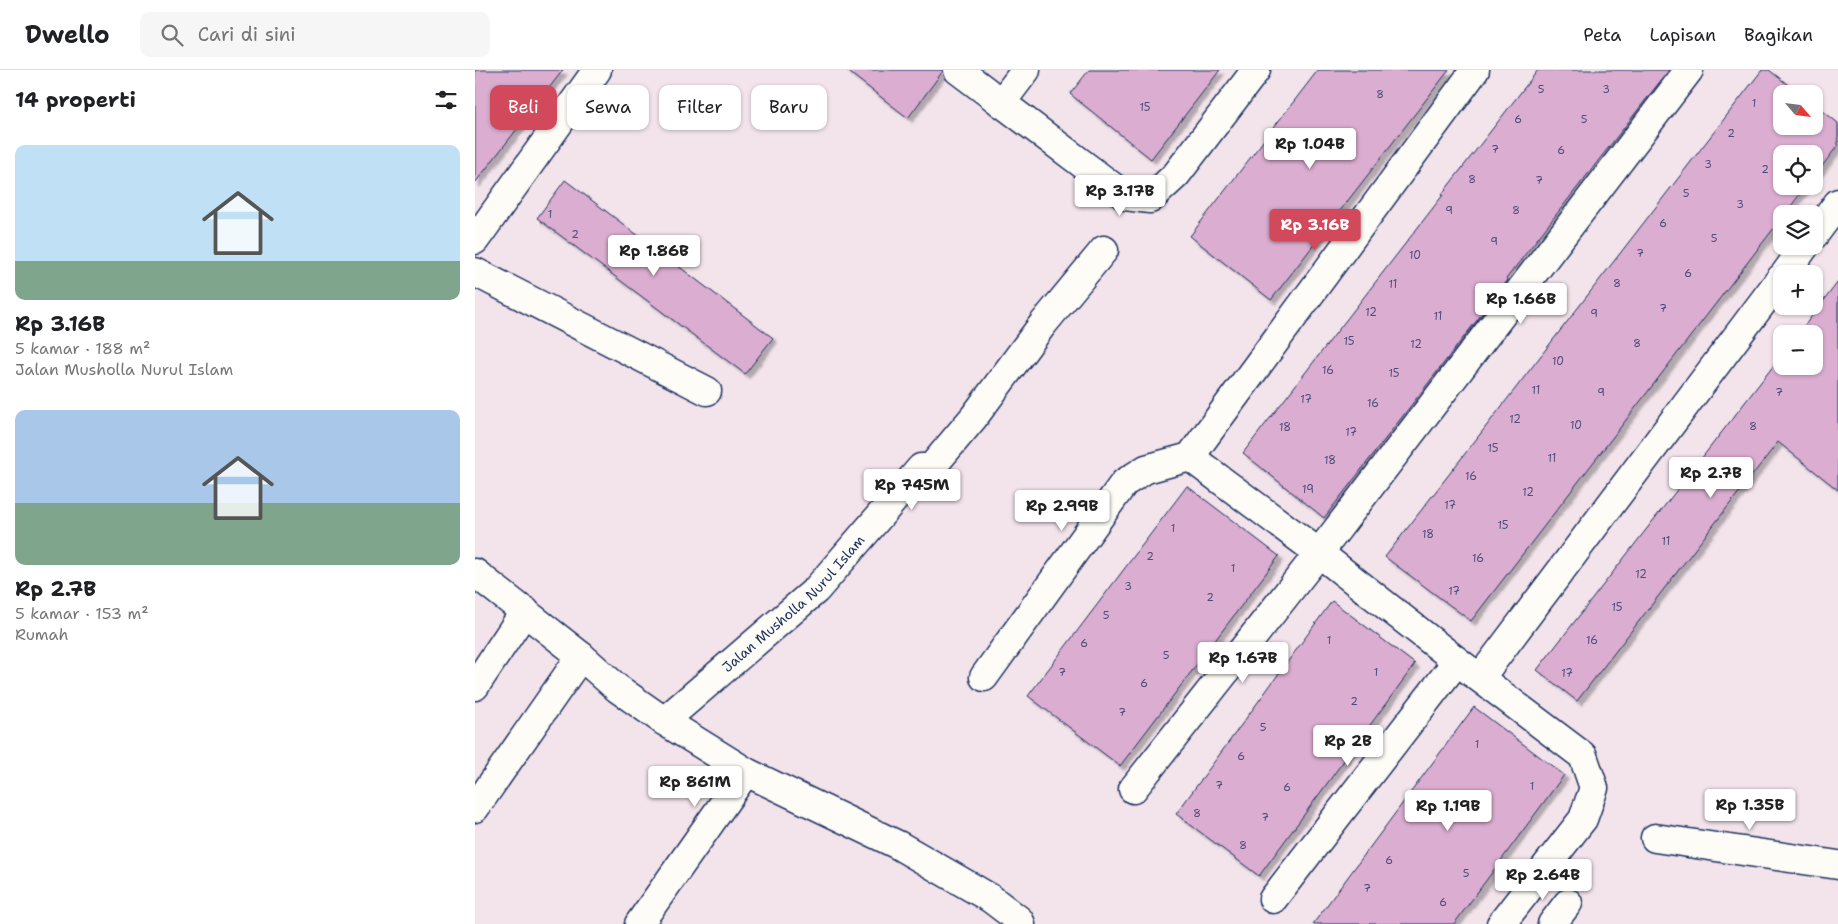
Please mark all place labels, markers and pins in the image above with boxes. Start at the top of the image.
pin: Rp 1.04B [1258,128,1362,170]
pin: Rp 3.17B [1068,174,1172,217]
pin: Rp 3.16B [1263,208,1367,251]
pin: Rp 1.86B [602,234,706,277]
pin: Rp 1.66B [1469,282,1573,325]
pin: Rp 2.7B [1665,456,1757,499]
pin: Rp 745M [866,468,958,511]
pin: Rp 2.99B [1010,490,1114,532]
pin: Rp 1.67B [1191,642,1295,684]
pin: Rp 2B [1313,724,1383,767]
pin: Rp 861M [649,766,741,808]
pin: Rp 1.35B [1698,788,1802,831]
pin: Rp 1.19B [1396,790,1500,832]
pin: Rp 2.64B [1491,858,1595,901]

